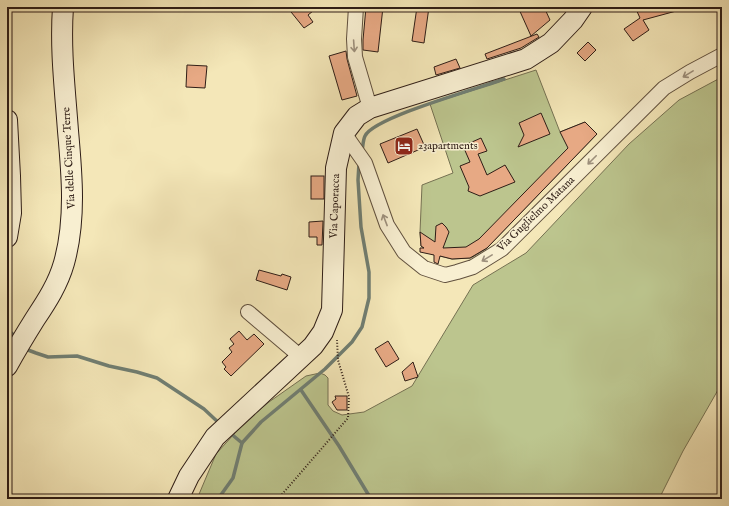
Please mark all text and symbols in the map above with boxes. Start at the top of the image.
one-way arrow [351,39,358,52]
one-way arrow [682,70,694,78]
street label: Via delle Cinque Terre [59,107,79,210]
hotel icon: 23apartments [393,135,415,157]
place label: 23apartments [418,139,478,153]
one-way arrow [587,156,597,165]
street label: Via Caporacca [327,173,343,240]
street label: Via Guglielmo Matana [493,173,578,255]
one-way arrow [381,215,389,227]
one-way arrow [481,255,493,263]

